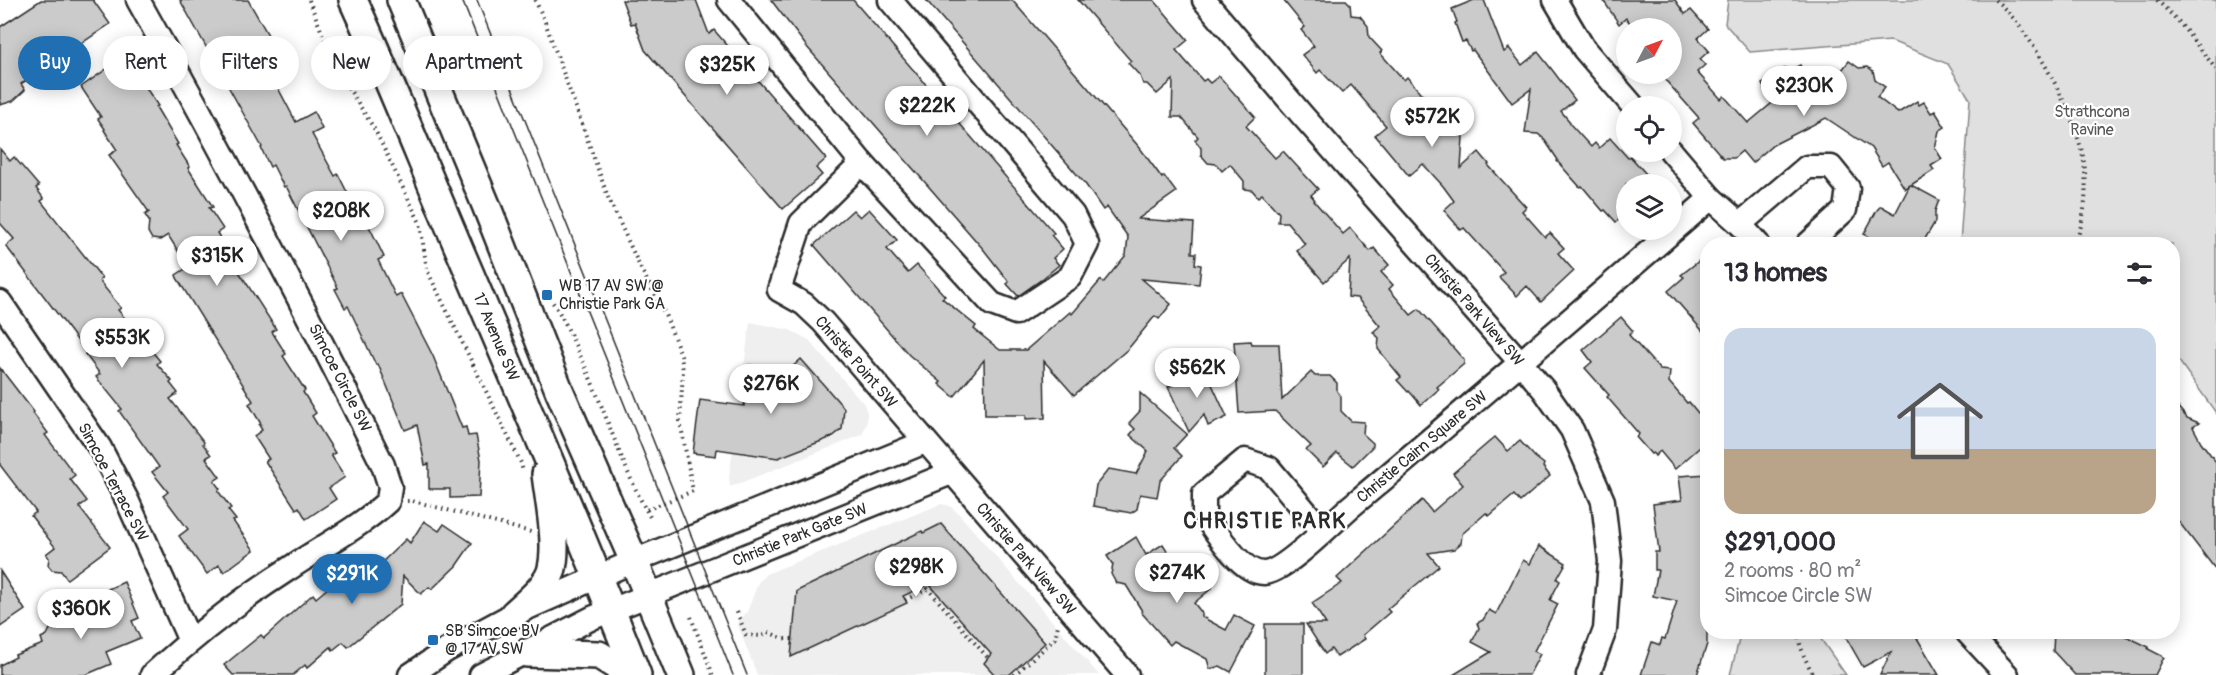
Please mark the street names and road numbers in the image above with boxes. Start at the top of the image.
street label: Christie Park View SW [1420,250,1528,370]
street label: 17 Avenue SW [468,290,524,384]
street label: Christie Point SW [811,312,901,412]
street label: Simcoe Circle SW [304,321,376,435]
street label: Christie Cairn Square SW [1353,387,1491,507]
street label: Simcoe Terrace SW [73,419,153,545]
street label: Christie Park Gate SW [730,499,870,571]
street label: Christie Park View SW [972,499,1080,619]

